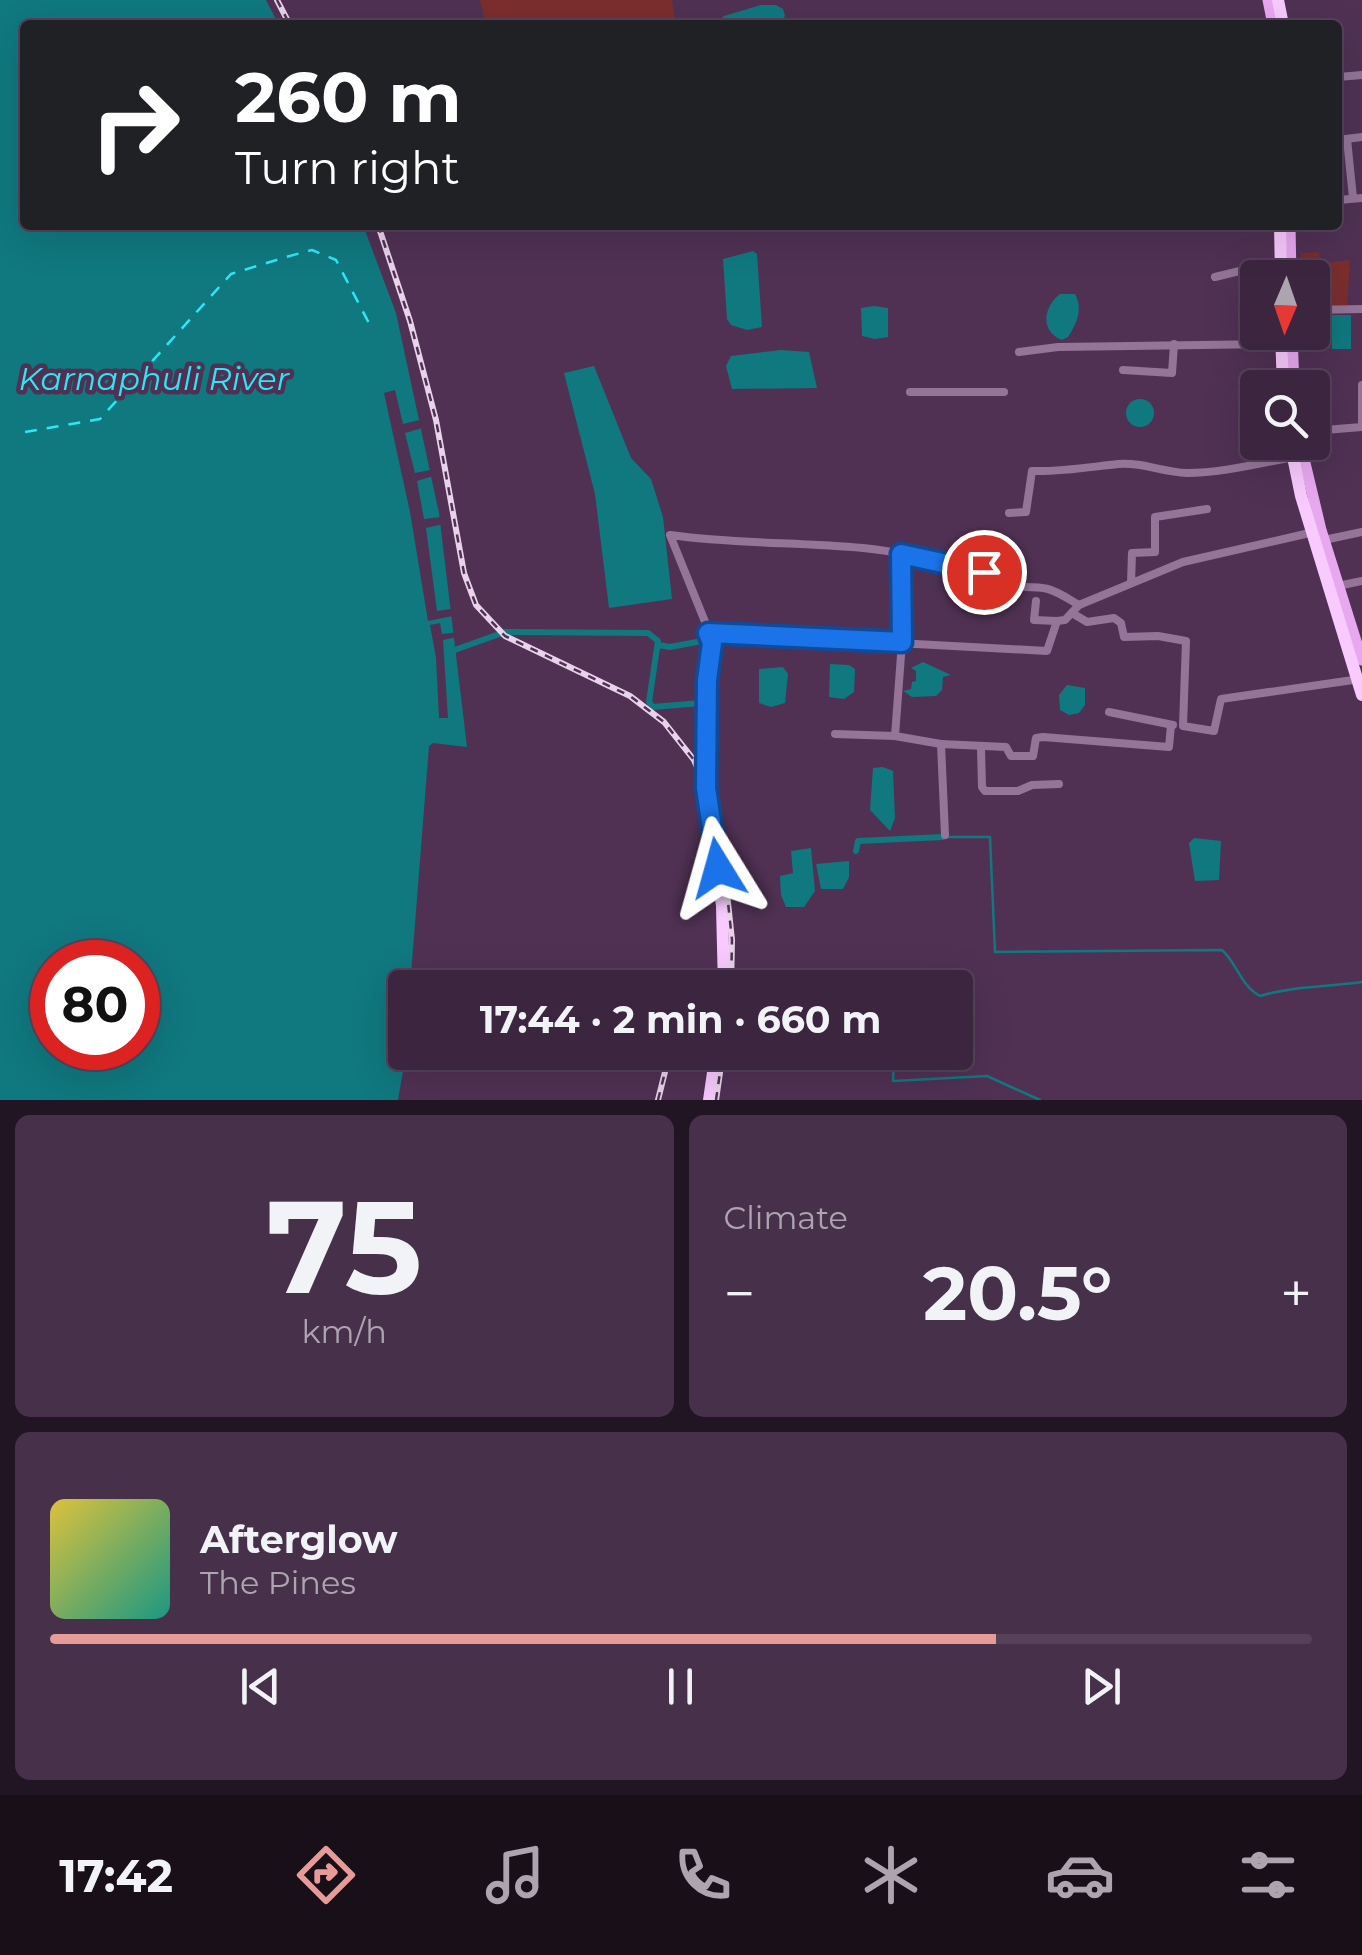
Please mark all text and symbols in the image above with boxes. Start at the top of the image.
text: 260 m [235,54,462,140]
icon: right [70,60,200,190]
text: Turn right [235,140,460,195]
north arrow [1240,260,1330,350]
map controls [1240,260,1330,460]
water label: Karnaphuli River [19,359,291,398]
button: search [1240,370,1330,460]
pin [942,530,1027,615]
icon: arrive [957,545,1012,600]
position arrow [666,816,770,920]
speed limit sign: 80 [30,940,160,1070]
text: 17:44 · 2 min · 660 m [480,996,881,1043]
text: 75 [266,1167,422,1326]
text: Climate [724,1198,848,1237]
text: 20.5° [923,1247,1112,1339]
text: − [724,1260,755,1327]
text: + [1280,1260,1312,1327]
text: km/h [302,1312,387,1351]
text: Afterglow [200,1516,398,1563]
text: The Pines [200,1563,356,1602]
icon: previous [233,1659,288,1714]
icon: pause [653,1659,708,1714]
icon: next [1074,1659,1129,1714]
icon: directions [291,1840,361,1910]
icon: music [480,1840,550,1910]
icon: phone [668,1840,738,1910]
icon: climate [856,1840,926,1910]
icon: car [1045,1840,1115,1910]
icon: filters [1233,1840,1303,1910]
text: 17:42 [59,1848,173,1903]

